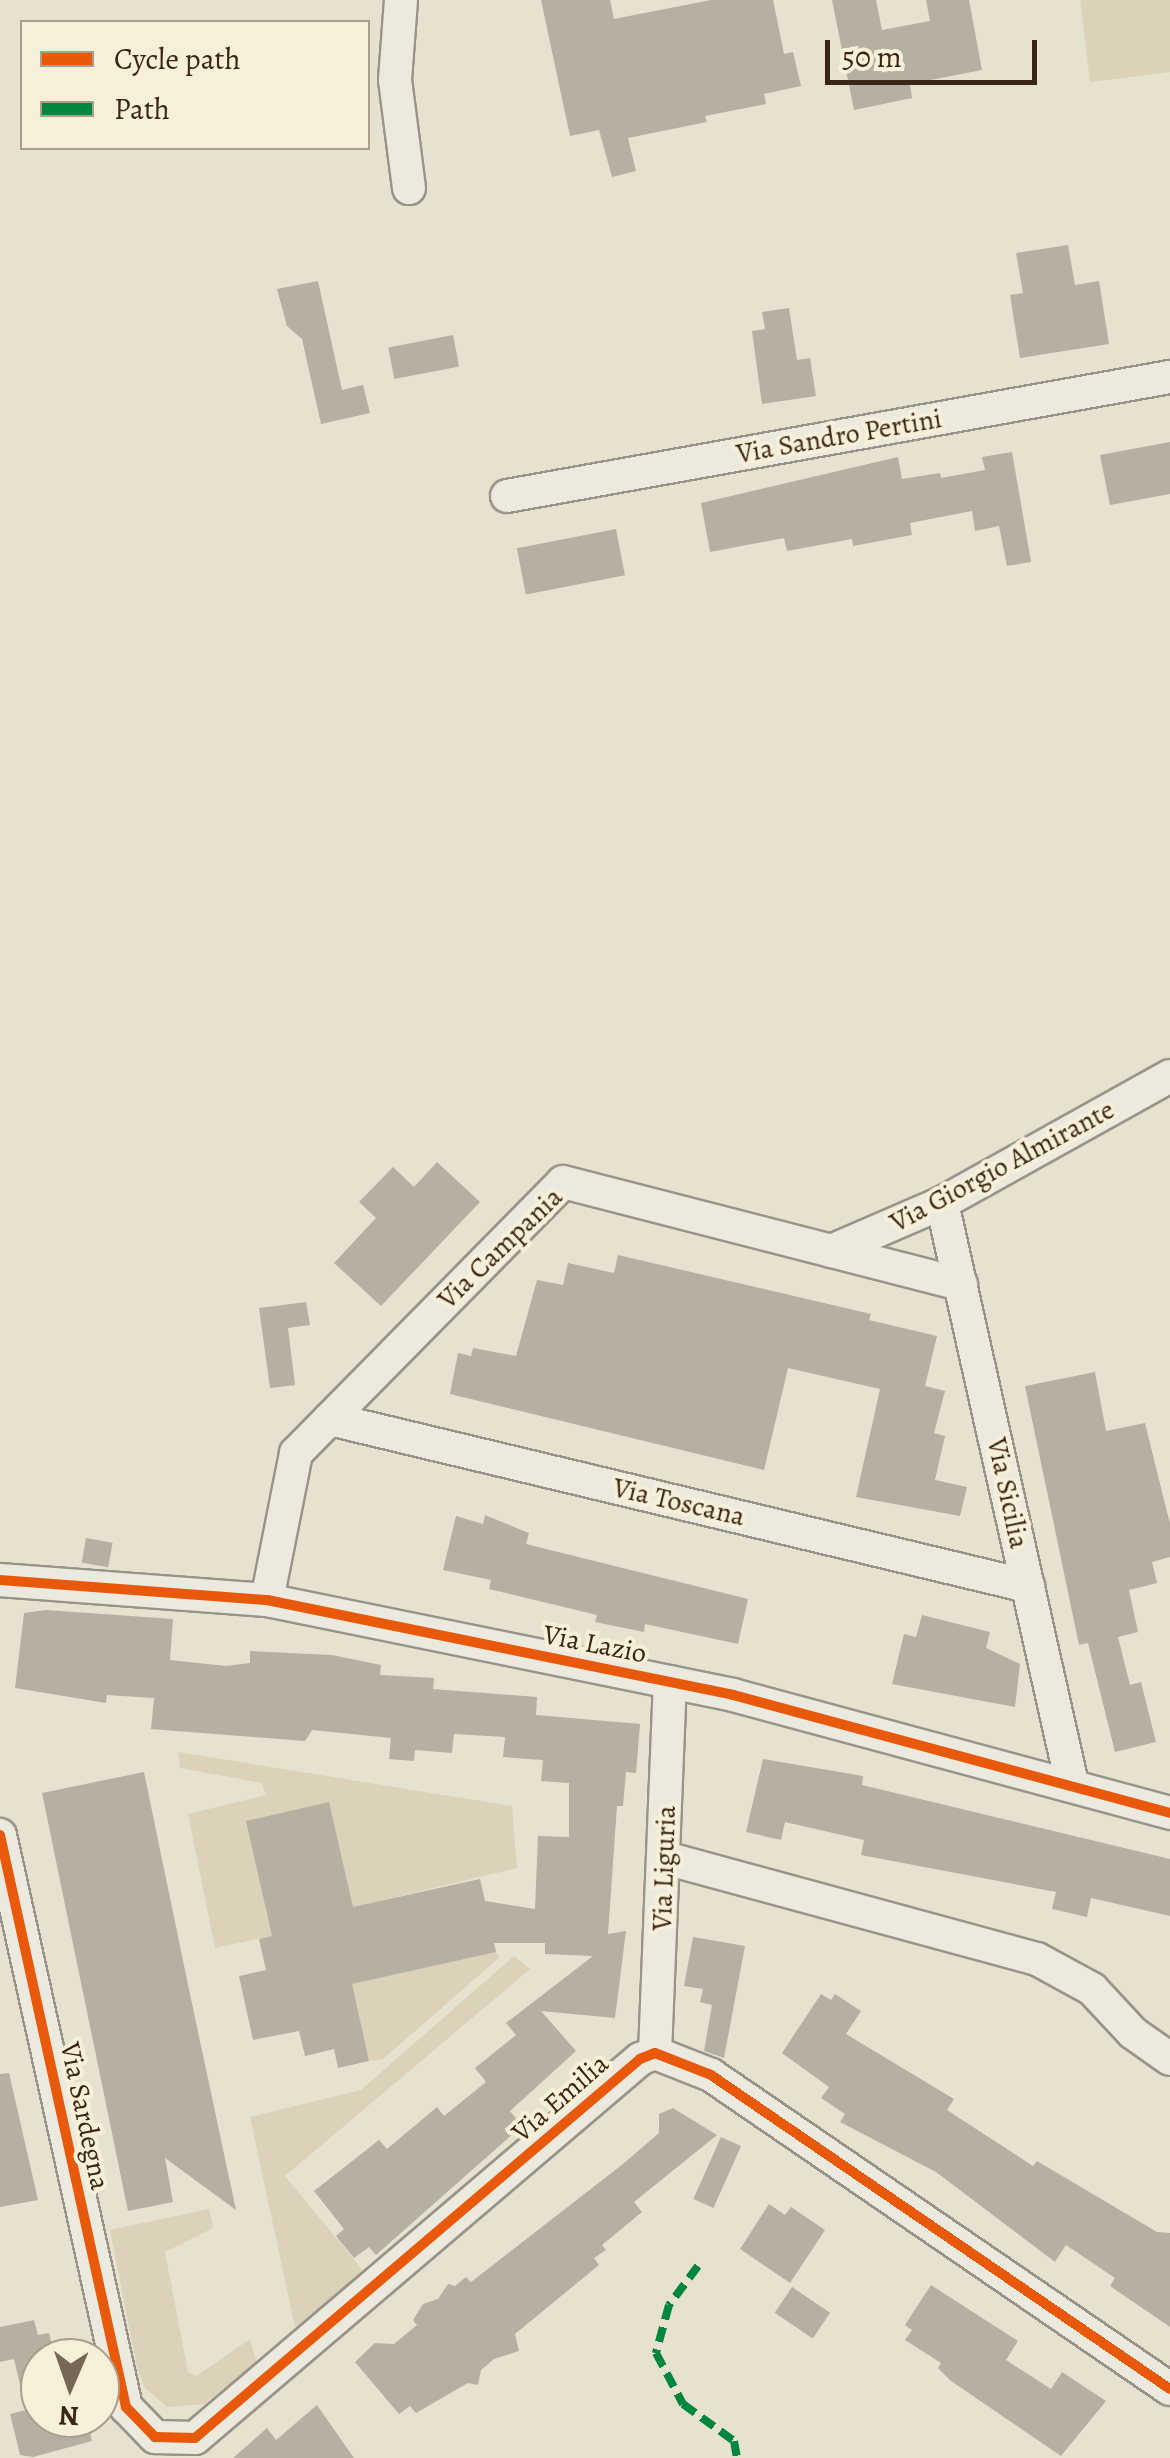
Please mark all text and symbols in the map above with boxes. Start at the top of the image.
legend [20,20,370,150]
scale bar [830,20,1042,82]
text: 50 m [842,37,902,77]
text: Cycle path [114,39,241,79]
text: Path [114,89,170,129]
street label: Via Sandro Pertini [734,401,944,471]
street label: Via Giorgio Almirante [884,1093,1120,1239]
street label: Via Campania [431,1180,569,1316]
street label: Via Sicilia [980,1435,1036,1551]
street label: Via Toscana [610,1471,748,1533]
street label: Via Lazio [541,1618,649,1670]
street label: Via Liguria [645,1805,683,1931]
street label: Via Sardegna [53,2039,117,2193]
street label: Via Emilia [505,2047,615,2149]
north arrow [20,2338,120,2438]
text: N [58,2397,80,2435]

